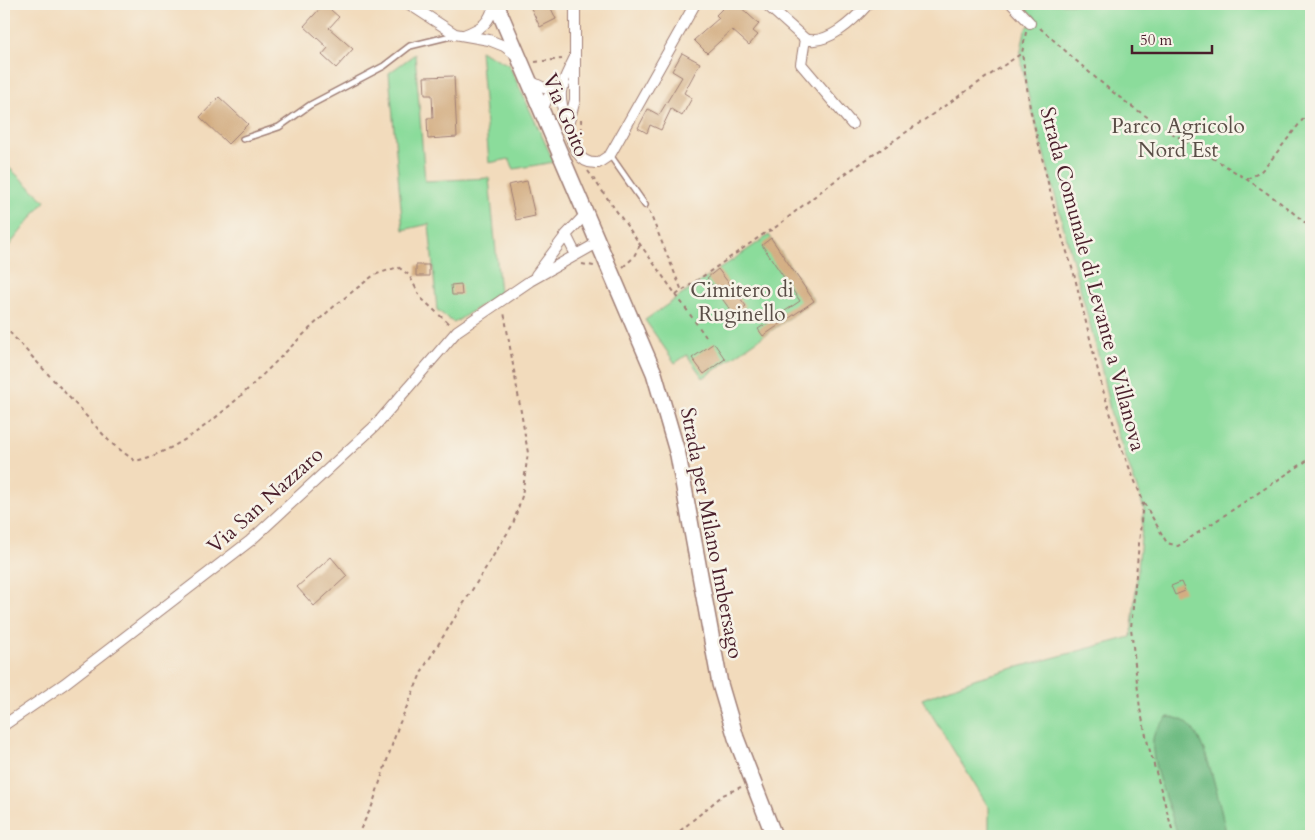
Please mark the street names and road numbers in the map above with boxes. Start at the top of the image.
street label: Via Goito [535,69,596,161]
street label: Strada Comunale di Levante a Villanova [1033,104,1152,454]
street label: Strada per Milano Imbersago [673,405,750,661]
street label: Via San Nazzaro [201,440,330,560]

